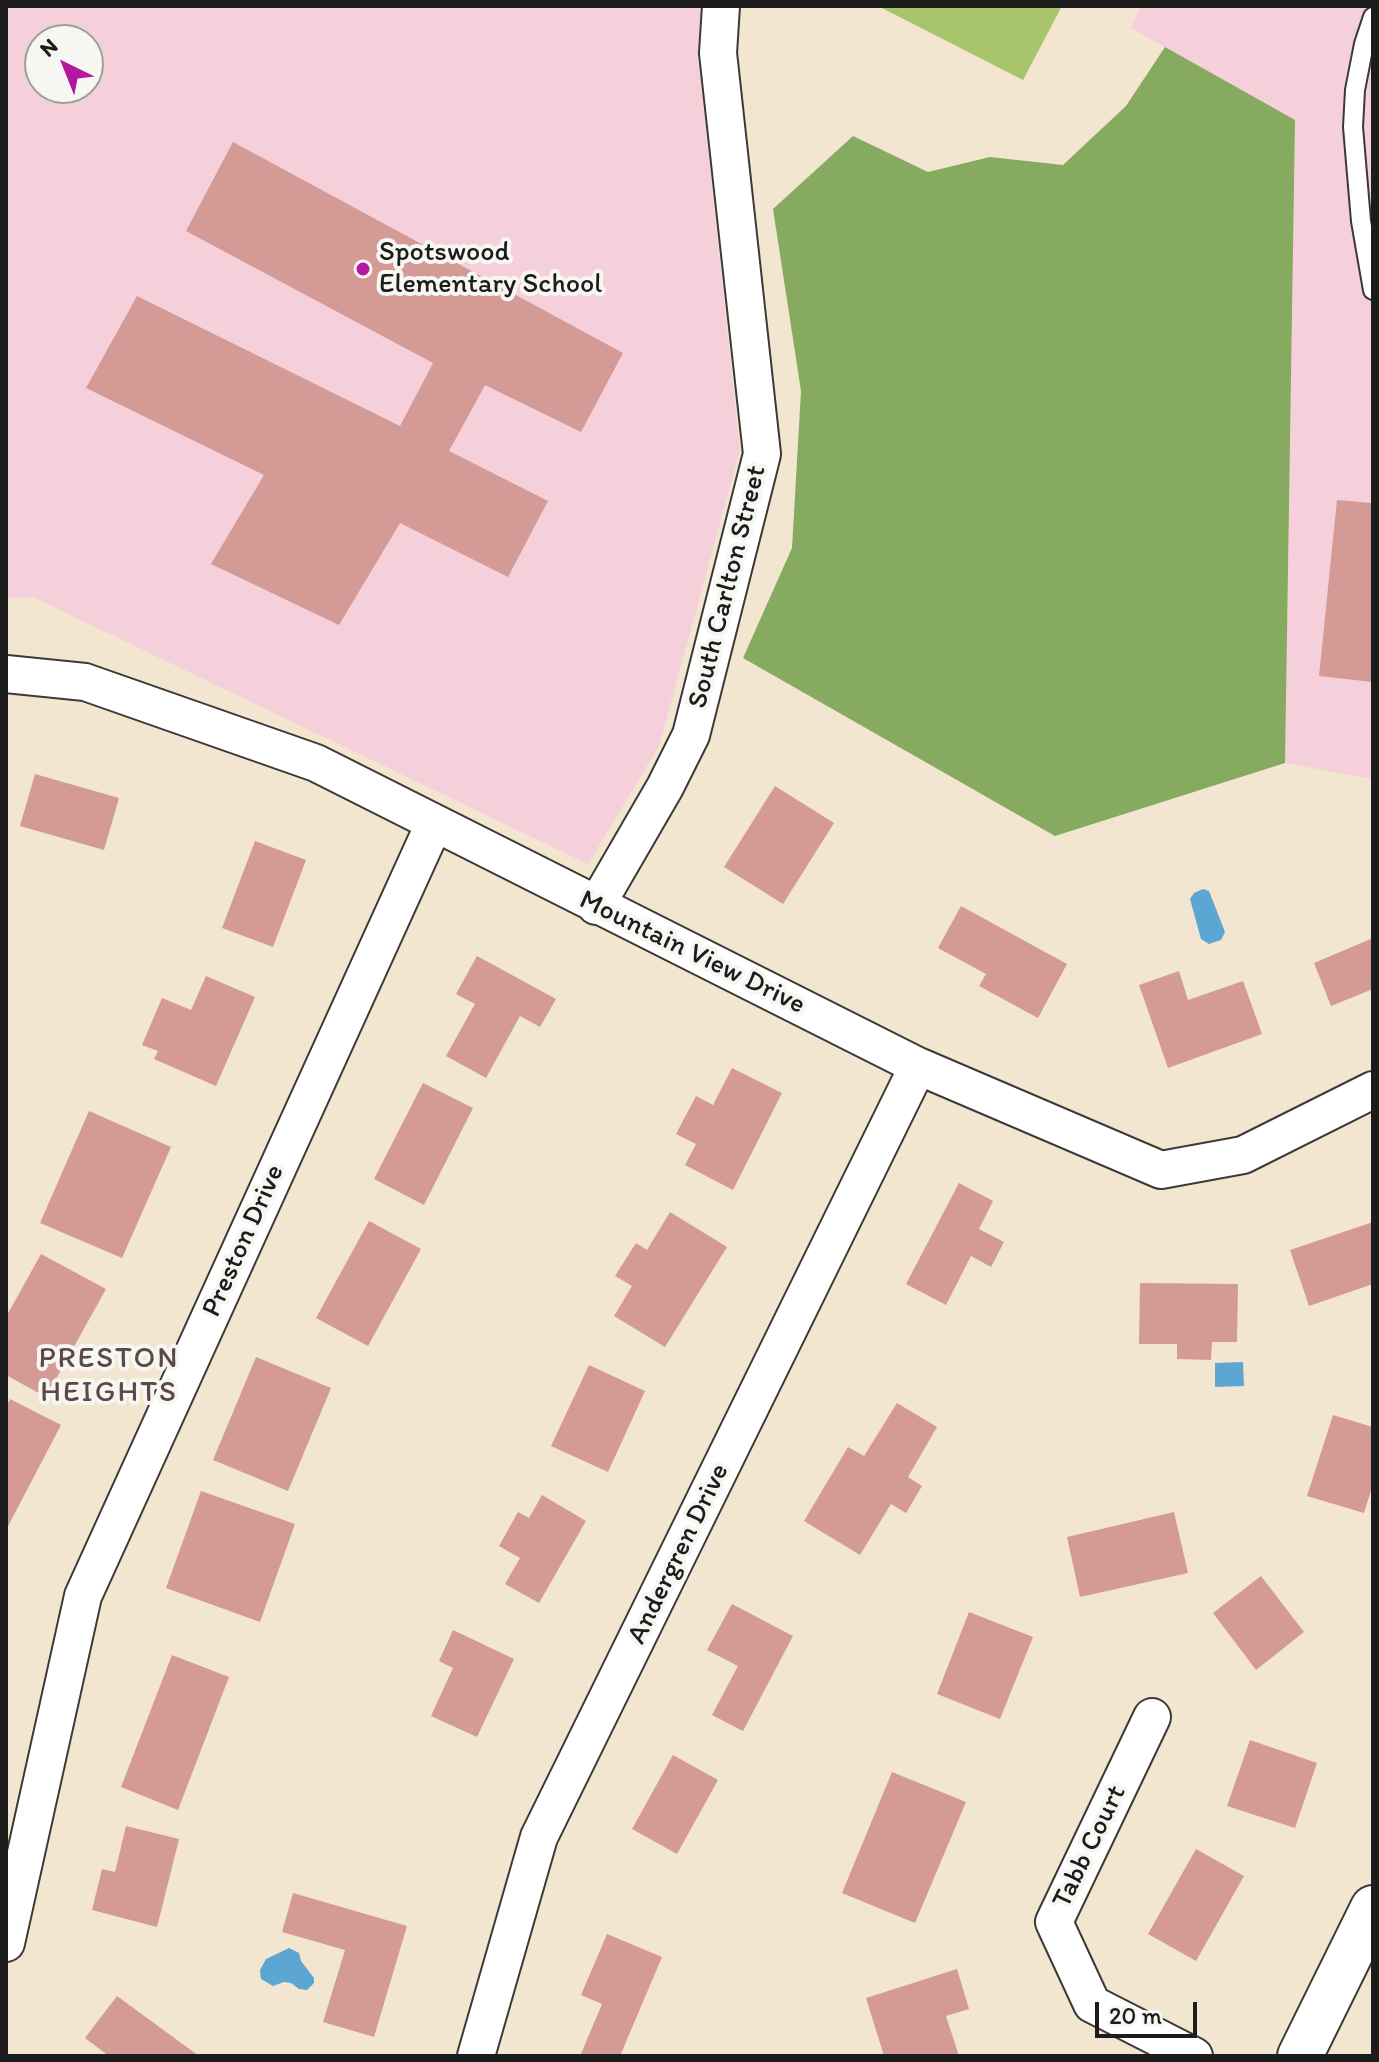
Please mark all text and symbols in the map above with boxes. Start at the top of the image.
north arrow [24,24,104,104]
text: N [34,33,63,62]
place label: Spotswood Elementary School [379,236,602,302]
marker: Spotswood Elementary School [354,260,372,278]
street label: South Carlton Street [682,462,774,712]
street label: Mountain View Drive [574,884,810,1022]
street label: Preston Drive [196,1160,292,1322]
district label: PRESTON HEIGHTS [38,1341,180,1412]
street label: Andergren Drive [621,1458,737,1650]
street label: Tabb Court [1046,1780,1134,1914]
scale bar [1099,1986,1201,2036]
text: 20 m [1109,2001,1162,2030]

